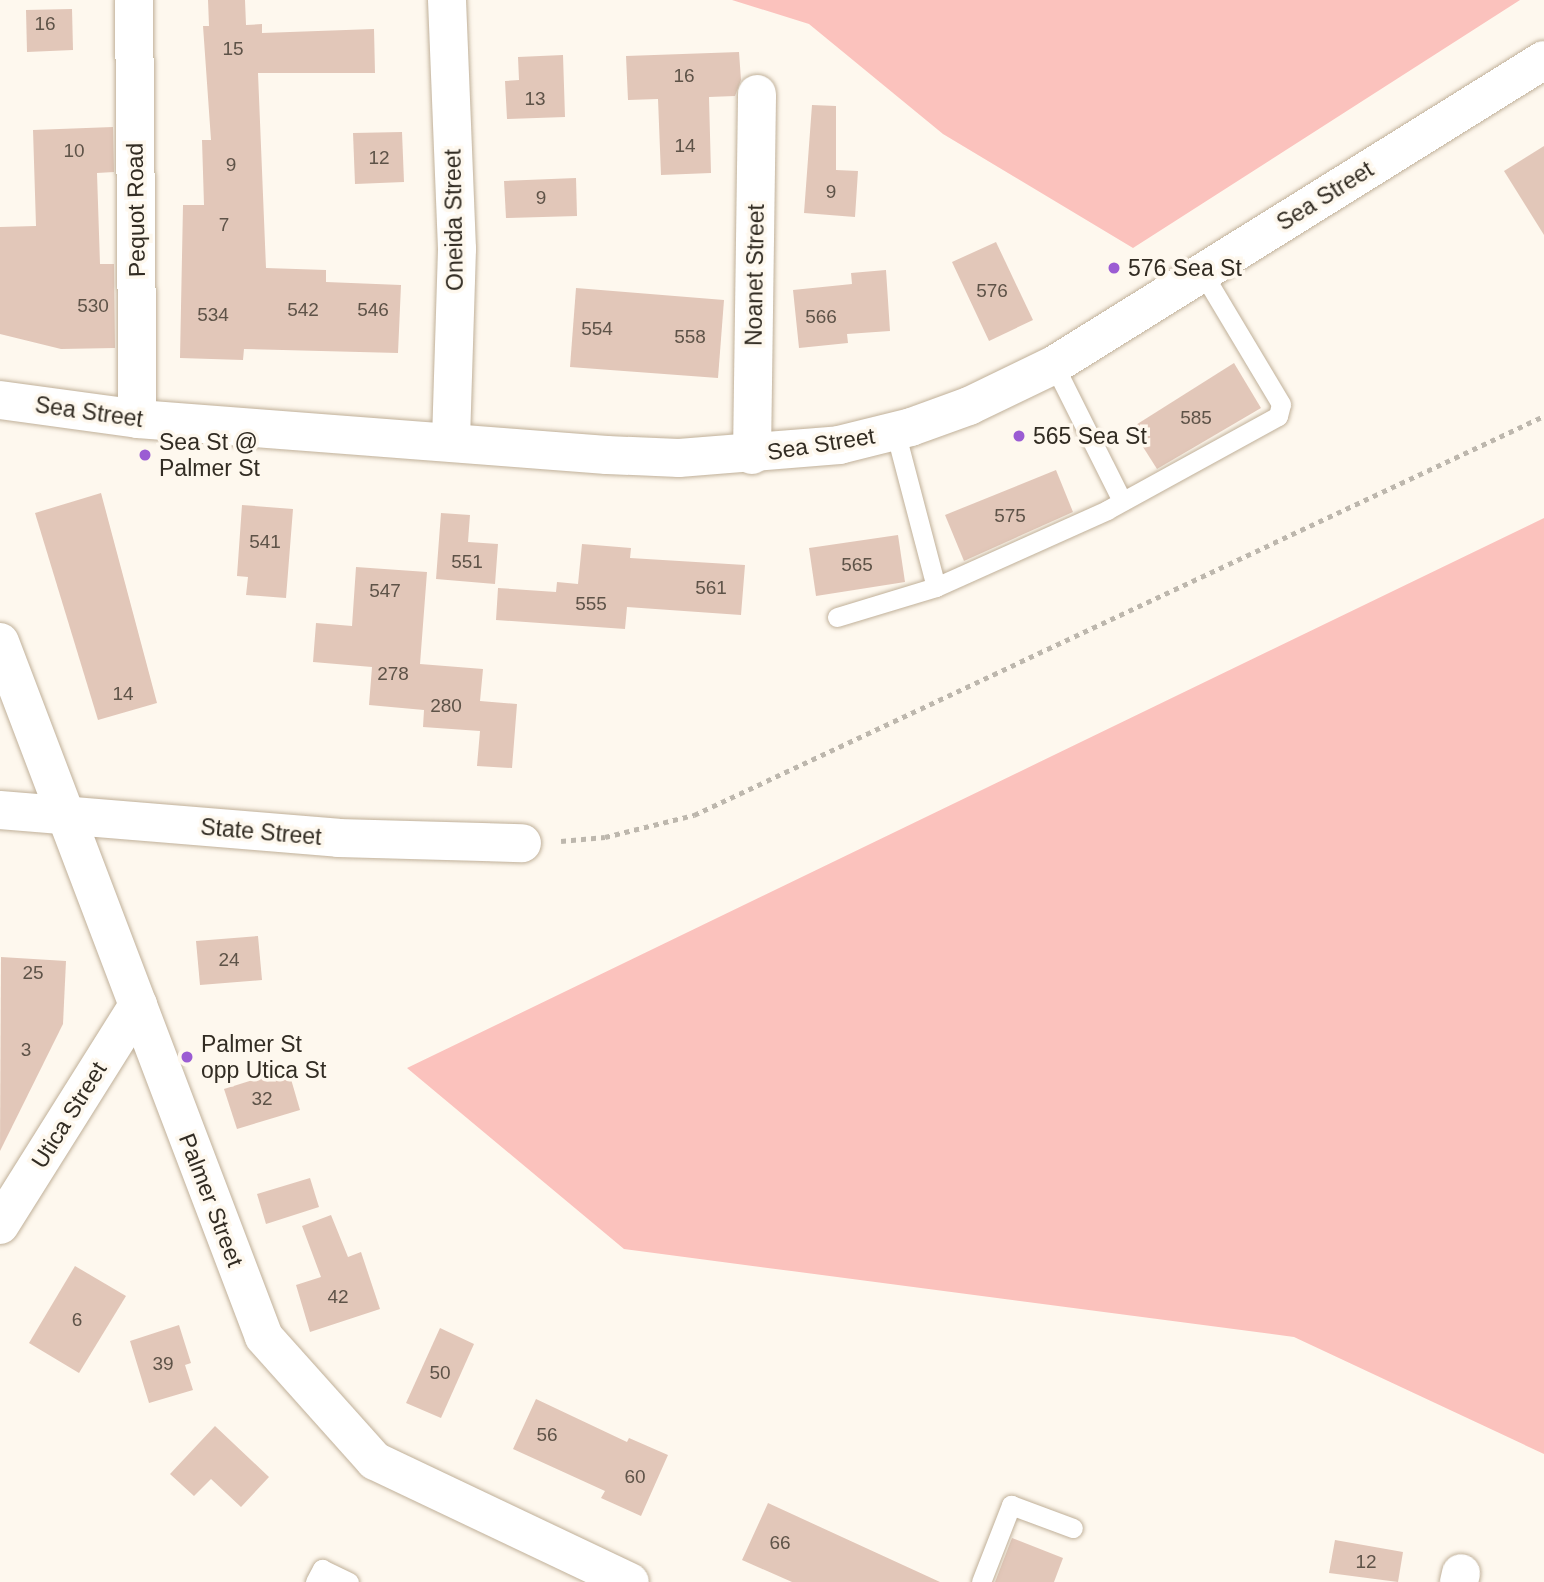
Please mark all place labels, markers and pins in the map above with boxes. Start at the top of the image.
place label: 576 Sea St [1128,254,1242,282]
marker: 576 Sea St [1106,260,1122,276]
place label: 565 Sea St [1033,422,1147,450]
place label: Sea St @ Palmer St [159,428,260,482]
marker: 565 Sea St [1011,428,1027,444]
marker: Sea St @ Palmer St [137,447,153,463]
place label: Palmer St opp Utica St [201,1030,326,1084]
marker: Palmer St opp Utica St [179,1049,195,1065]

